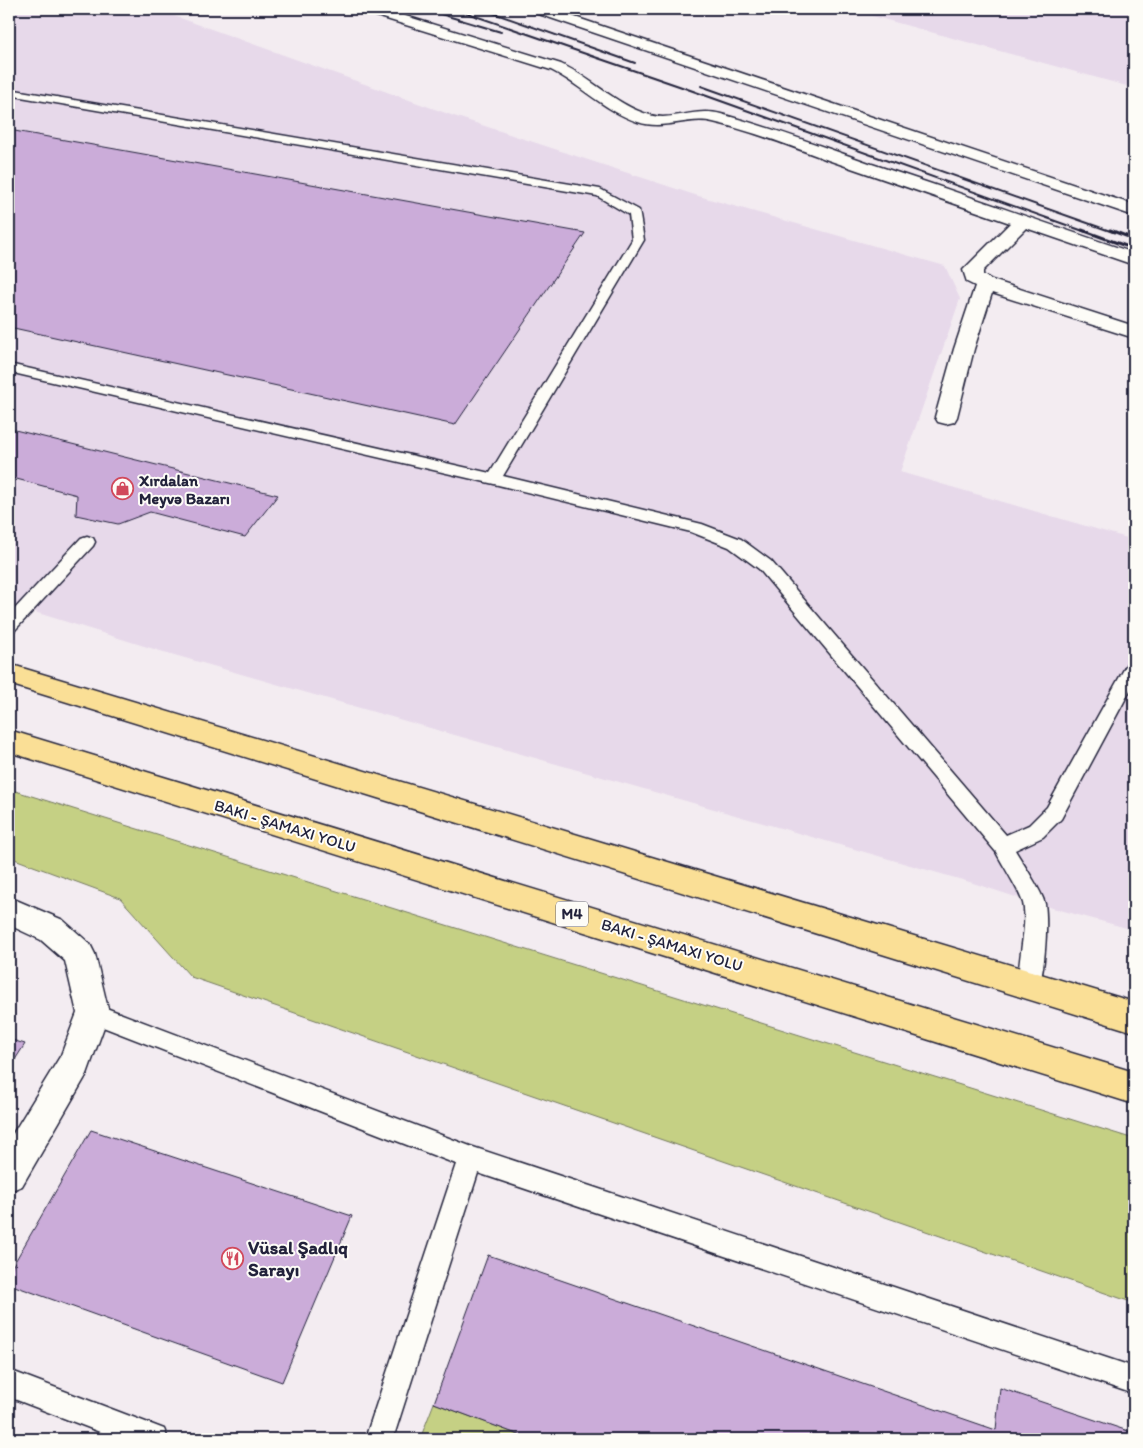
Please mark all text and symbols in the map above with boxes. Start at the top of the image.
place label: Xırdalan Meyvə Bazarı [139,471,230,509]
shop icon: Xırdalan Meyvə Bazarı [111,477,135,501]
street label: BAKI - ŞAMAXI YOLU [212,795,358,857]
road number: M4 [556,902,588,926]
street label: BAKI - ŞAMAXI YOLU [599,914,745,976]
place label: Vüsal Şadlıq Sarayı [248,1236,348,1281]
restaurant icon: Vüsal Şadlıq Sarayı [220,1246,244,1270]

